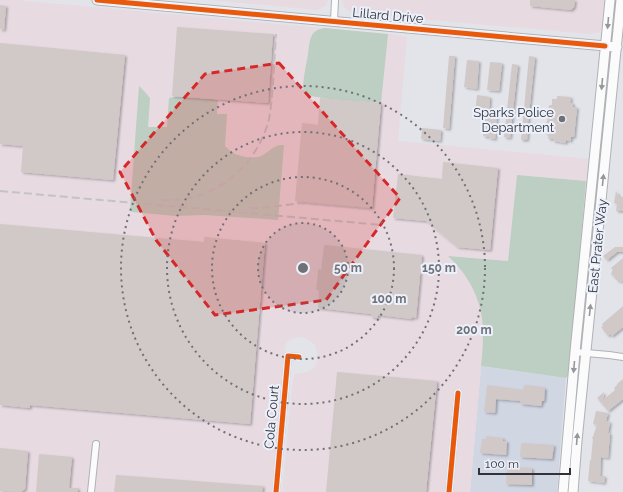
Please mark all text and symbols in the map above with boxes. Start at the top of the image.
street label: Lillard Drive [352,5,425,26]
one-way arrow [604,17,611,29]
one-way arrow [598,78,605,90]
place label: Sparks Police Department [473,105,555,135]
marker: Sparks Police Department [557,114,567,124]
one-way arrow [600,174,606,187]
street label: East Prater Way [585,198,610,294]
centre of rings [296,261,310,275]
text: 50 m [334,261,362,275]
text: 150 m [422,261,456,275]
text: 100 m [372,292,406,306]
one-way arrow [587,304,593,316]
text: 200 m [456,323,492,337]
one-way arrow [570,361,577,373]
street label: Cola Court [261,384,282,450]
one-way arrow [574,433,580,445]
scale bar [479,450,570,476]
text: 100 m [485,457,519,471]

